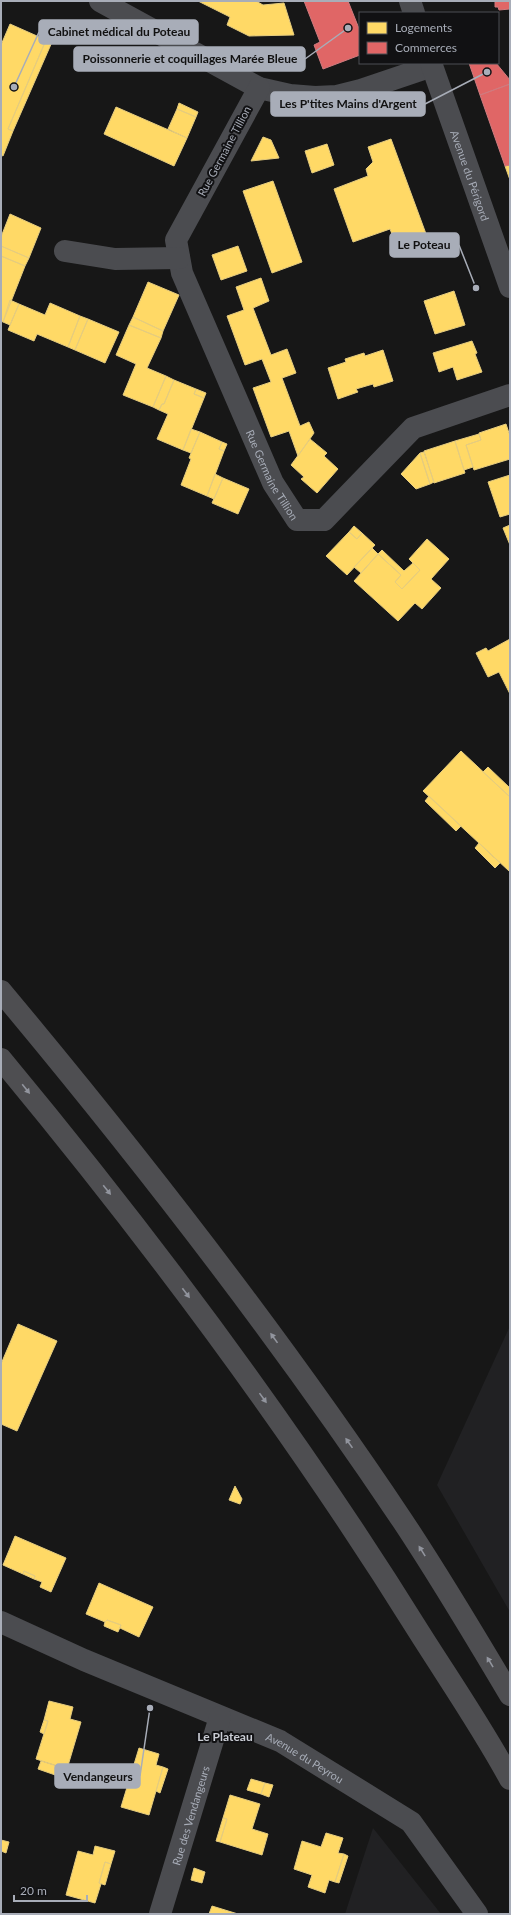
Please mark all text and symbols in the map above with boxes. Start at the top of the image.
legend [359,12,499,64]
callout: Cabinet médical du Poteau [39,20,198,44]
text: Logements [395,20,452,35]
text: Cabinet médical du Poteau [48,24,191,39]
text: Commerces [395,40,457,55]
callout: Poissonnerie et coquillages Marée Bleue [74,47,305,71]
text: Poissonnerie et coquillages Marée Bleue [83,51,298,66]
callout: Les P'tites Mains d'Argent [271,92,425,116]
text: Les P'tites Mains d'Argent [279,96,417,111]
street label: Rue Germaine Tillion [195,104,253,198]
street label: Avenue du Périgord [449,128,493,222]
callout: Le Poteau [390,233,459,257]
text: Le Poteau [398,237,451,252]
street label: Rue Germaine Tillion [244,427,302,522]
one-way arrow [21,1083,30,1094]
one-way arrow [103,1185,111,1196]
one-way arrow [182,1288,191,1299]
one-way arrow [269,1332,278,1343]
one-way arrow [259,1393,267,1404]
one-way arrow [345,1438,353,1449]
one-way arrow [418,1545,425,1557]
one-way arrow [486,1657,494,1667]
district label: Le Plateau [197,1729,253,1744]
street label: Avenue du Peyrou [264,1729,346,1785]
callout: Vendangeurs [55,1764,140,1788]
street label: Rue des Vendangeurs [169,1764,211,1867]
text: Vendangeurs [62,1769,133,1784]
scale bar [14,1877,87,1903]
text: 20 m [20,1883,47,1898]

